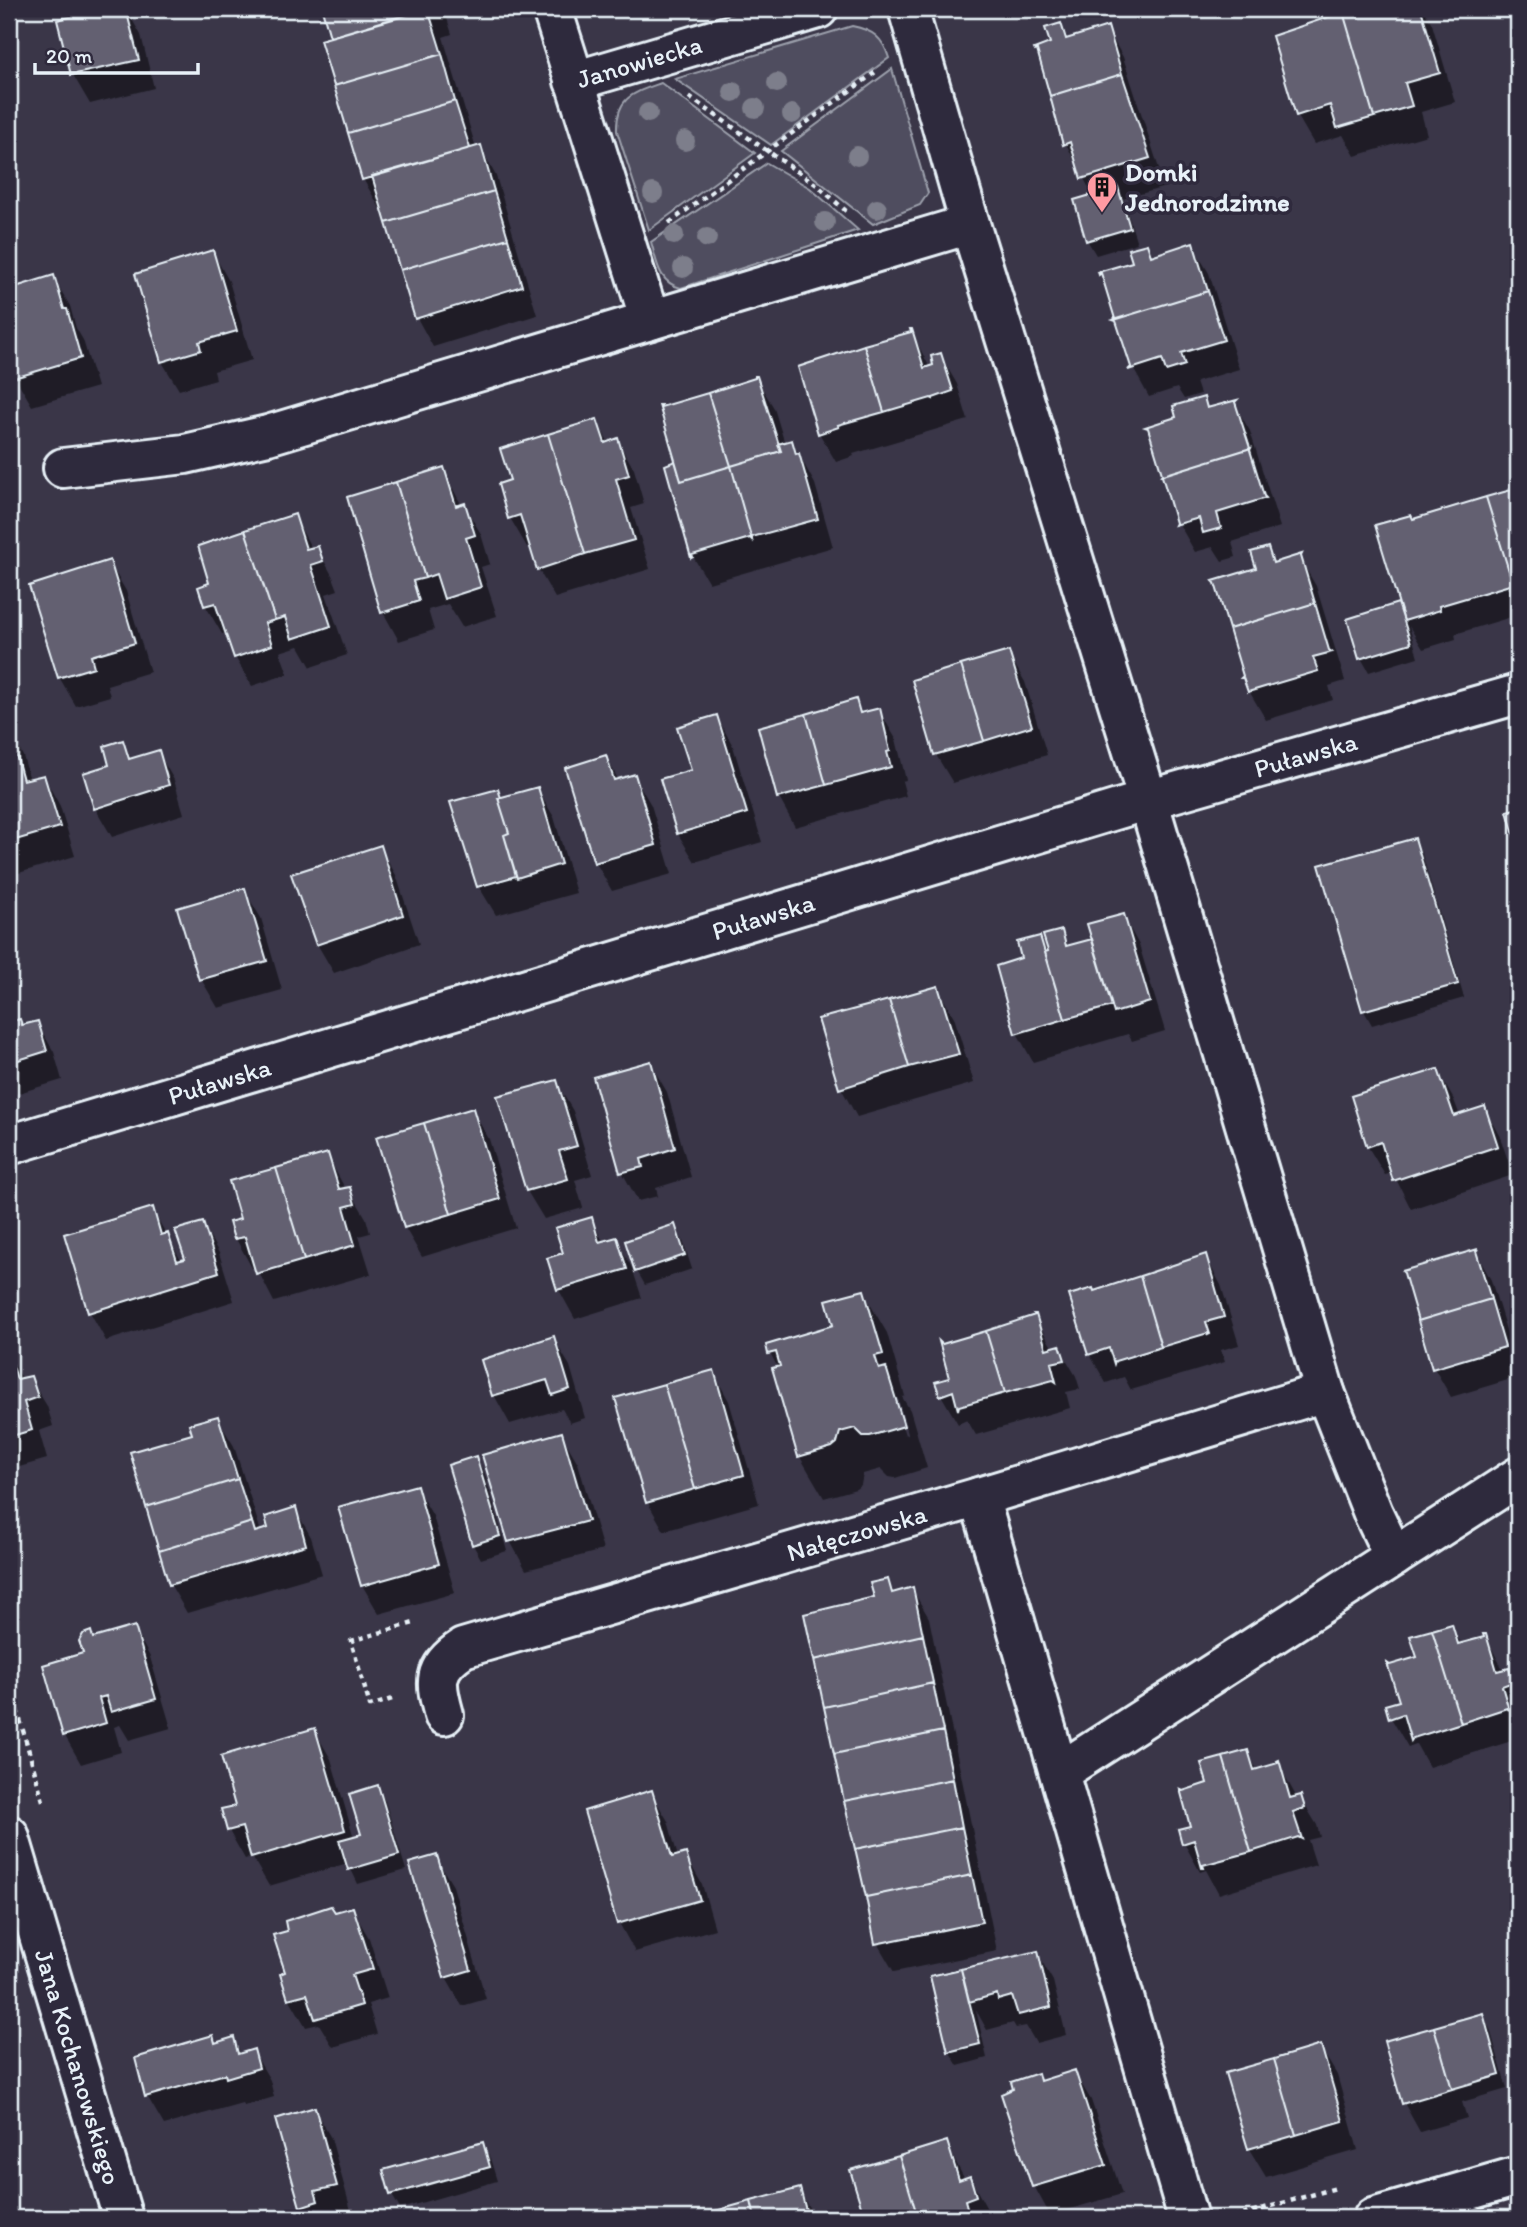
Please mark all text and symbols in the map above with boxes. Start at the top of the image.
street label: Janowiecka [573,28,706,95]
scale bar [35,32,198,76]
text: 20 m [46,43,93,68]
place label: Domki Jednorodzinne [1124,156,1290,218]
building icon: Domki Jednorodzinne [1085,170,1119,214]
street label: Puławska [1250,725,1361,785]
street label: Puławska [708,886,819,947]
street label: Puławska [164,1050,275,1112]
street label: Nałęczowska [783,1497,931,1568]
street label: Jana Kochanowskiego [28,1945,128,2188]

